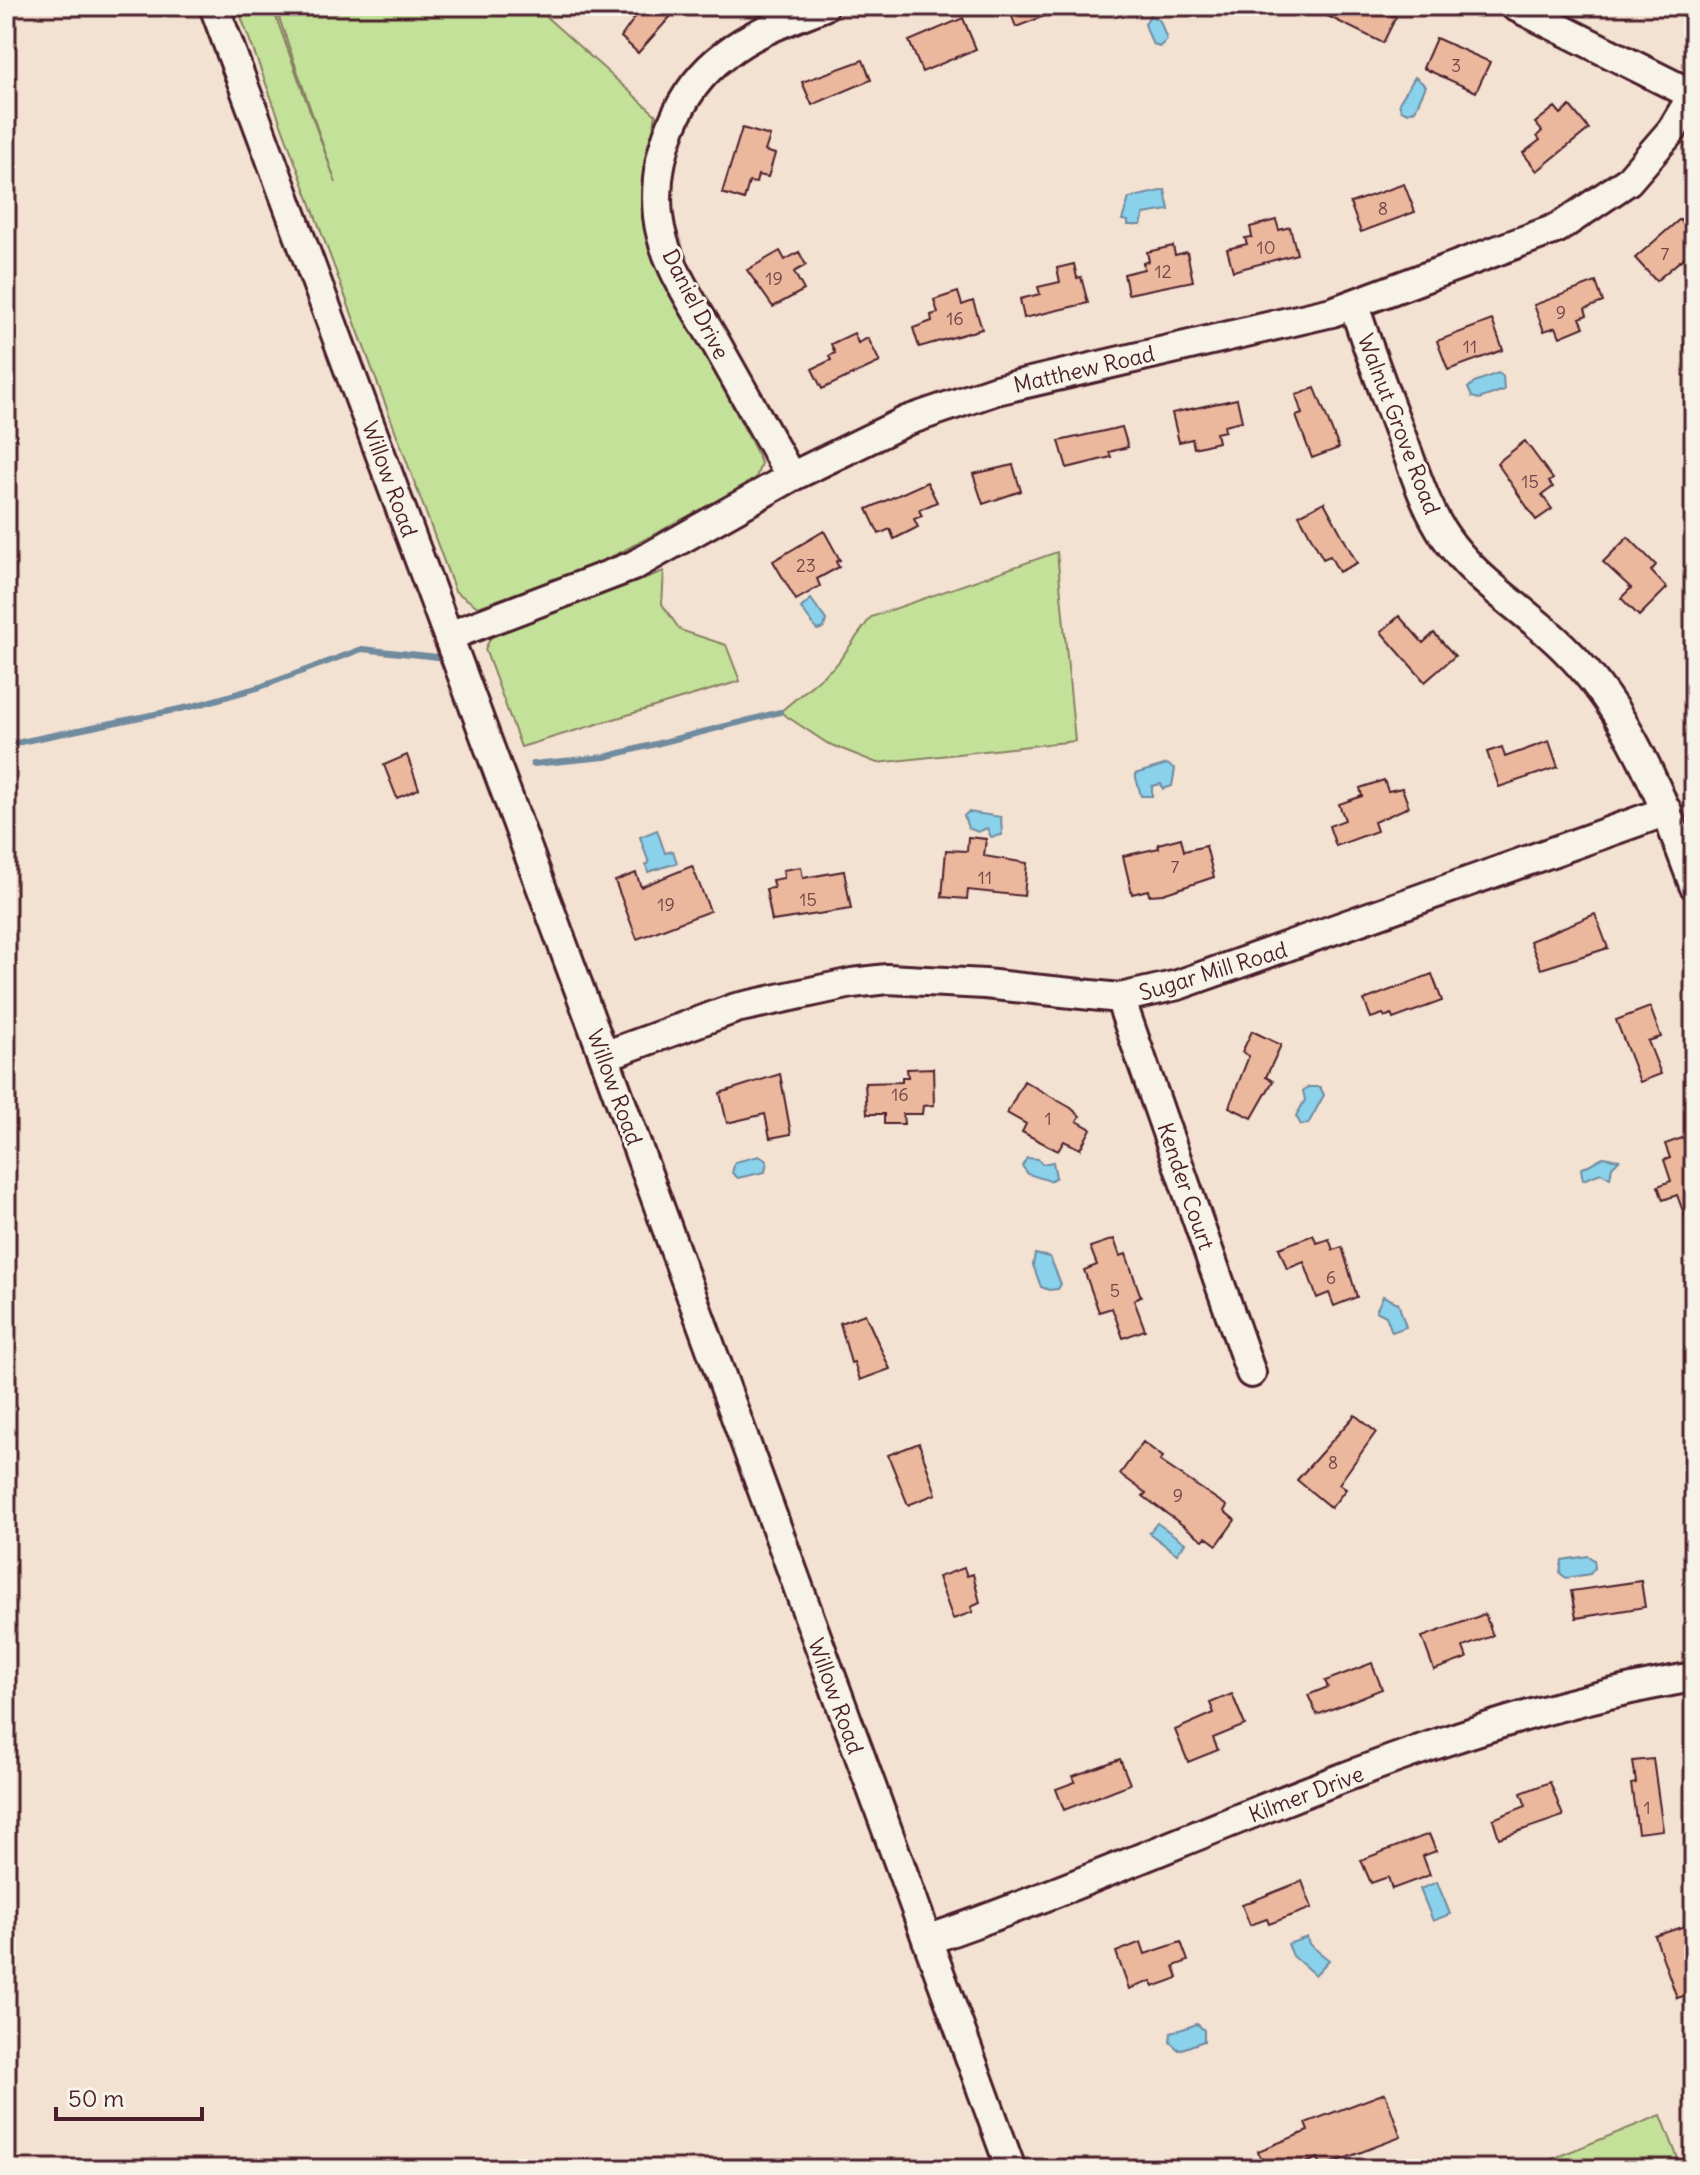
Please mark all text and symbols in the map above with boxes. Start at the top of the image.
house number: 3 [1451,54,1461,77]
house number: 8 [1378,197,1388,220]
house number: 10 [1257,236,1276,259]
house number: 7 [1661,242,1670,265]
street label: Daniel Drive [656,244,736,364]
house number: 12 [1154,260,1172,283]
house number: 19 [765,267,783,290]
house number: 9 [1556,301,1566,324]
house number: 16 [946,307,964,330]
street label: Walnut Grove Road [1352,330,1446,518]
house number: 11 [1463,335,1477,358]
street label: Matthew Road [1011,339,1157,399]
street label: Willow Road [356,417,424,541]
house number: 15 [1521,470,1539,493]
house number: 23 [796,554,816,577]
house number: 7 [1171,855,1180,878]
house number: 11 [978,866,992,889]
house number: 15 [799,888,817,911]
house number: 19 [657,893,675,916]
street label: Sugar Mill Road [1136,935,1290,1007]
street label: Willow Road [581,1025,649,1149]
house number: 16 [891,1083,909,1106]
house number: 1 [1044,1107,1052,1130]
street label: Kender Court [1151,1119,1221,1253]
house number: 6 [1326,1266,1336,1289]
house number: 5 [1110,1279,1120,1302]
house number: 8 [1328,1451,1338,1474]
house number: 9 [1173,1484,1183,1507]
street label: Willow Road [802,1634,870,1758]
street label: Kilmer Drive [1245,1759,1367,1829]
house number: 1 [1643,1796,1651,1819]
scale bar [56,2071,202,2121]
text: 50 m [68,2083,124,2113]

